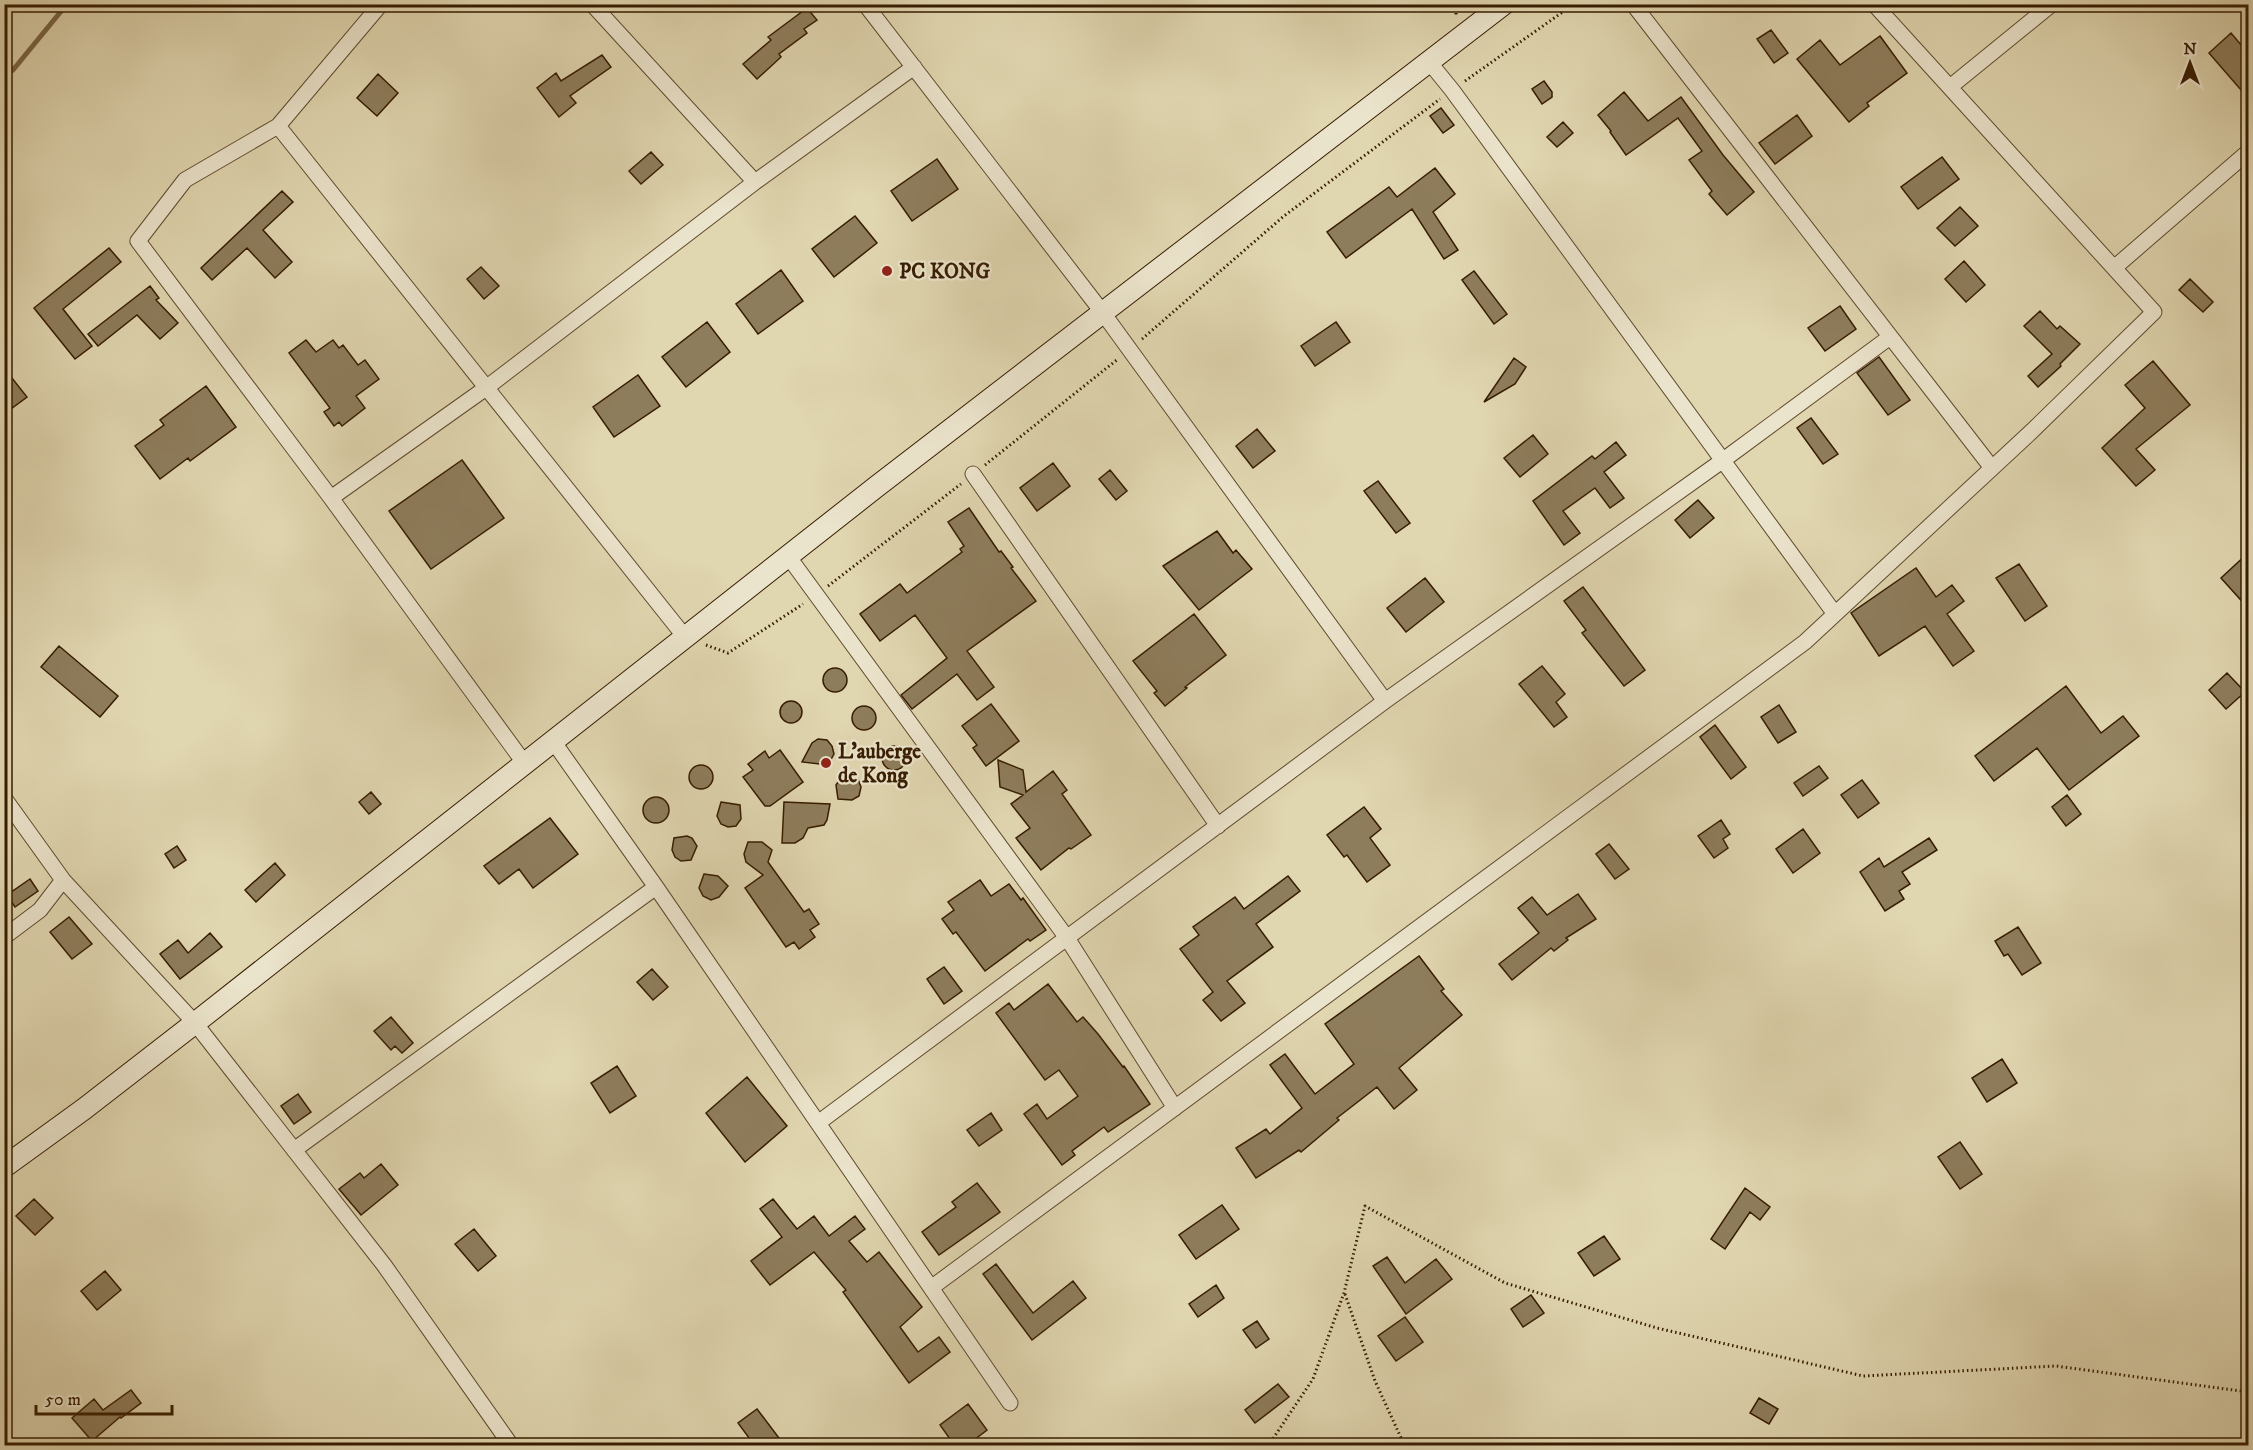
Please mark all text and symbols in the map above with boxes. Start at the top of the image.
north arrow [2160,33,2220,93]
text: N [2183,39,2197,59]
place label: PC KONG [899,259,991,285]
marker: PC KONG [880,264,894,278]
place label: L’auberge de Kong [838,739,921,789]
marker: L’auberge de Kong [819,756,833,770]
scale bar [36,1378,172,1416]
text: 50 m [45,1389,81,1411]

